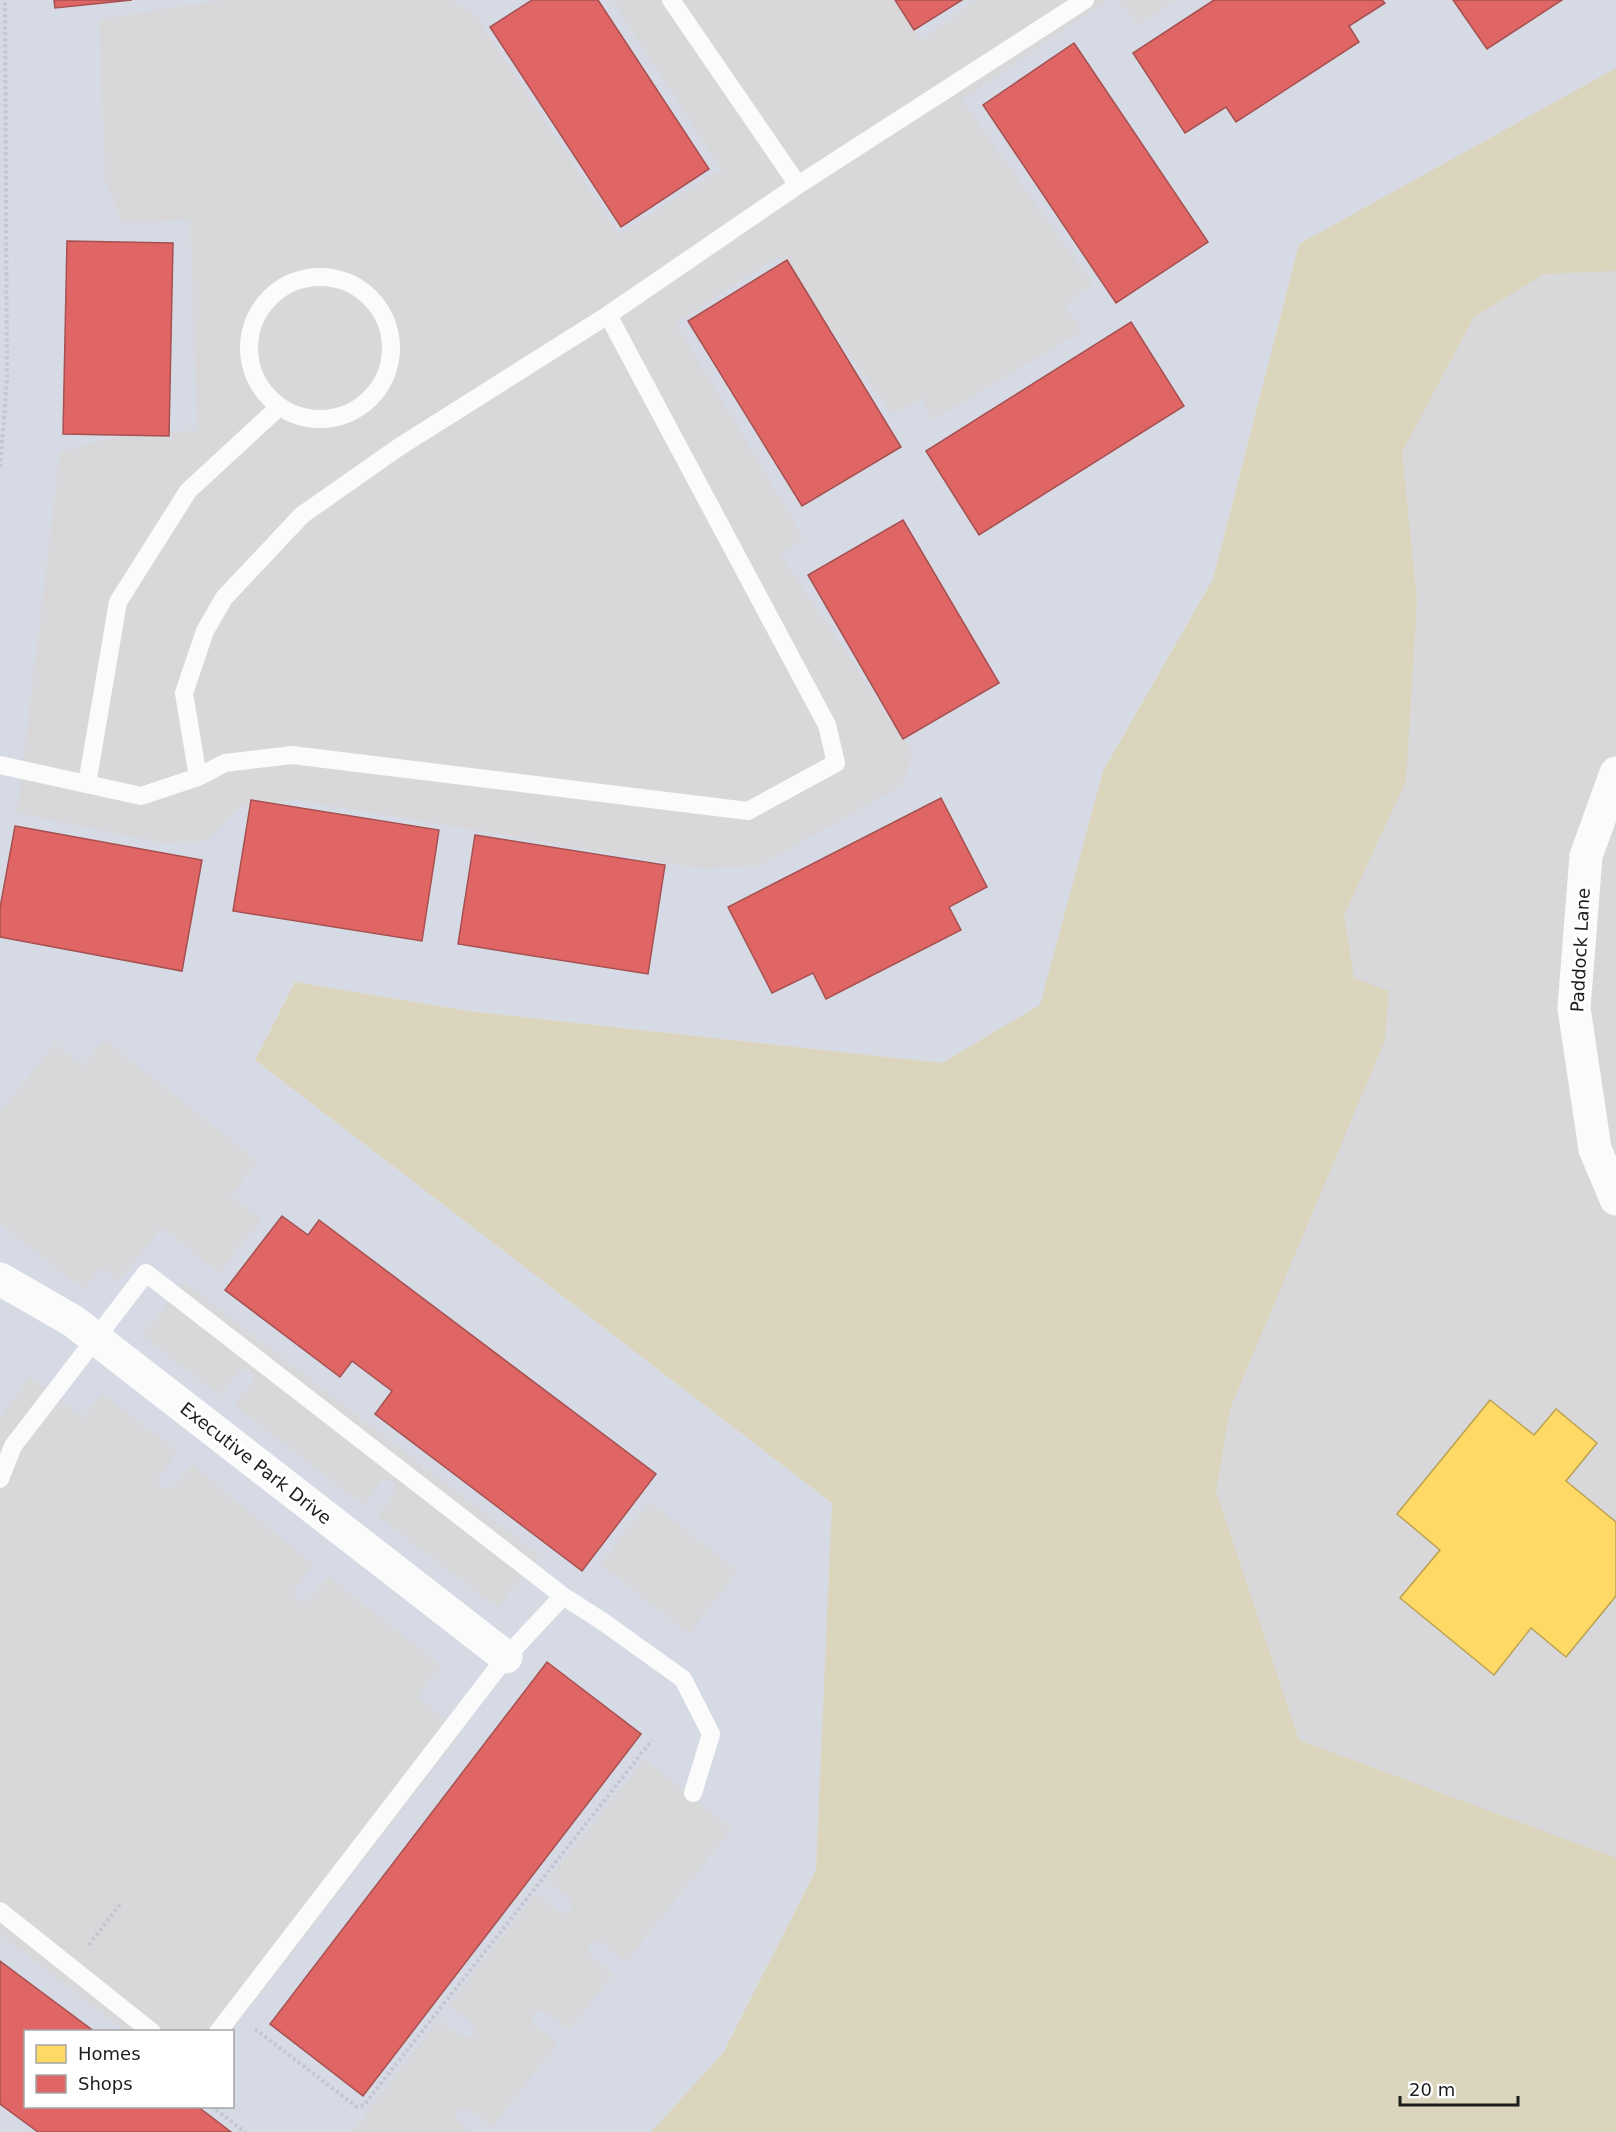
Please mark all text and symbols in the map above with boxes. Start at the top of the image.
street label: Paddock Lane [1566,887,1594,1013]
street label: Executive Park Drive [176,1397,336,1529]
legend [24,2030,234,2108]
text: Homes [78,2043,141,2064]
scale bar [1400,2069,1518,2107]
text: Shops [78,2073,133,2094]
text: 20 m [1409,2079,1455,2100]

